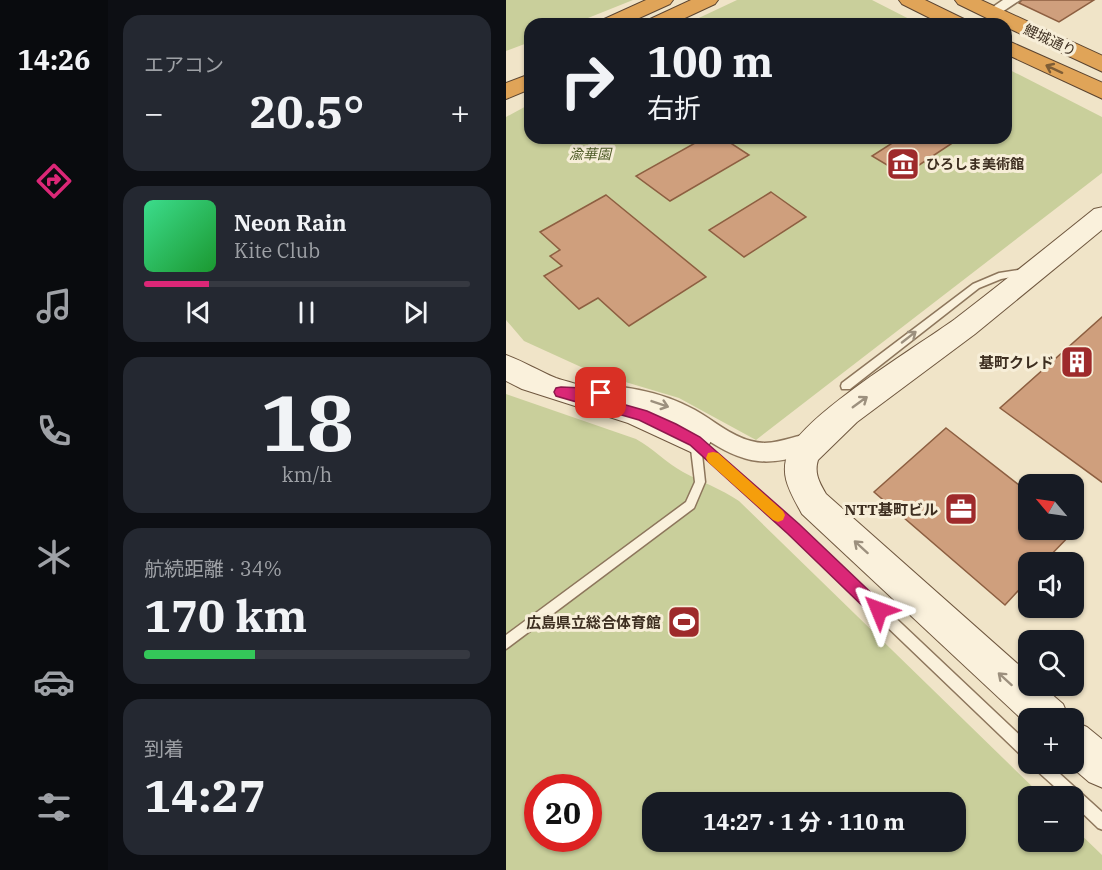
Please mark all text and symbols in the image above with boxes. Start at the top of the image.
street label: 鯉城通り [1021,20,1079,60]
text: 100 m [647,34,773,89]
text: 14:26 [18,42,90,77]
icon: right [548,42,626,120]
text: エアコン [144,51,224,78]
one-way arrow [1045,62,1063,74]
text: 20.5° [250,82,364,140]
text: 右折 [647,90,701,125]
text: − [144,91,164,134]
text: + [450,91,470,134]
park label: 渝華園 [569,145,613,163]
museum icon: ひろしま美術館 [885,146,921,182]
place label: ひろしま美術館 [926,155,1024,173]
icon: directions [33,160,75,202]
text: Neon Rain [234,208,347,237]
text: Kite Club [234,237,320,264]
icon: music [33,285,75,327]
icon: previous [182,296,215,329]
icon: pause [290,296,323,329]
icon: next [399,296,432,329]
one-way arrow [900,331,916,343]
building icon: 基町クレド [1059,344,1095,380]
place label: 基町クレド [979,353,1054,372]
pin [575,367,626,418]
text: 18 [260,371,354,472]
icon: arrive [584,376,617,409]
one-way arrow [851,396,867,409]
one-way arrow [650,399,669,410]
icon: phone [33,410,75,452]
text: km/h [282,461,332,488]
north arrow [1018,474,1084,540]
map controls [1018,474,1084,852]
office icon: NTT基町ビル [943,491,979,527]
place label: NTT基町ビル [845,500,938,519]
icon: climate [33,536,75,578]
one-way arrow [854,540,869,555]
button: sound [1018,552,1084,618]
text: 航続距離 · 34% [144,555,282,582]
position arrow [847,578,911,642]
text: 170 km [144,586,307,644]
sports icon: 広島県立総合体育館 [666,604,702,640]
place label: 広島県立総合体育館 [526,613,661,632]
button: search [1018,630,1084,696]
icon: car [33,661,75,703]
one-way arrow [998,672,1013,686]
button: + [1018,708,1084,774]
text: 到着 [144,735,184,762]
text: 14:27 [144,766,266,824]
speed limit sign: 20 [524,774,602,852]
icon: filters [33,786,75,828]
button: − [1018,786,1084,852]
text: 14:27 · 1 分 · 110 m [703,807,905,836]

